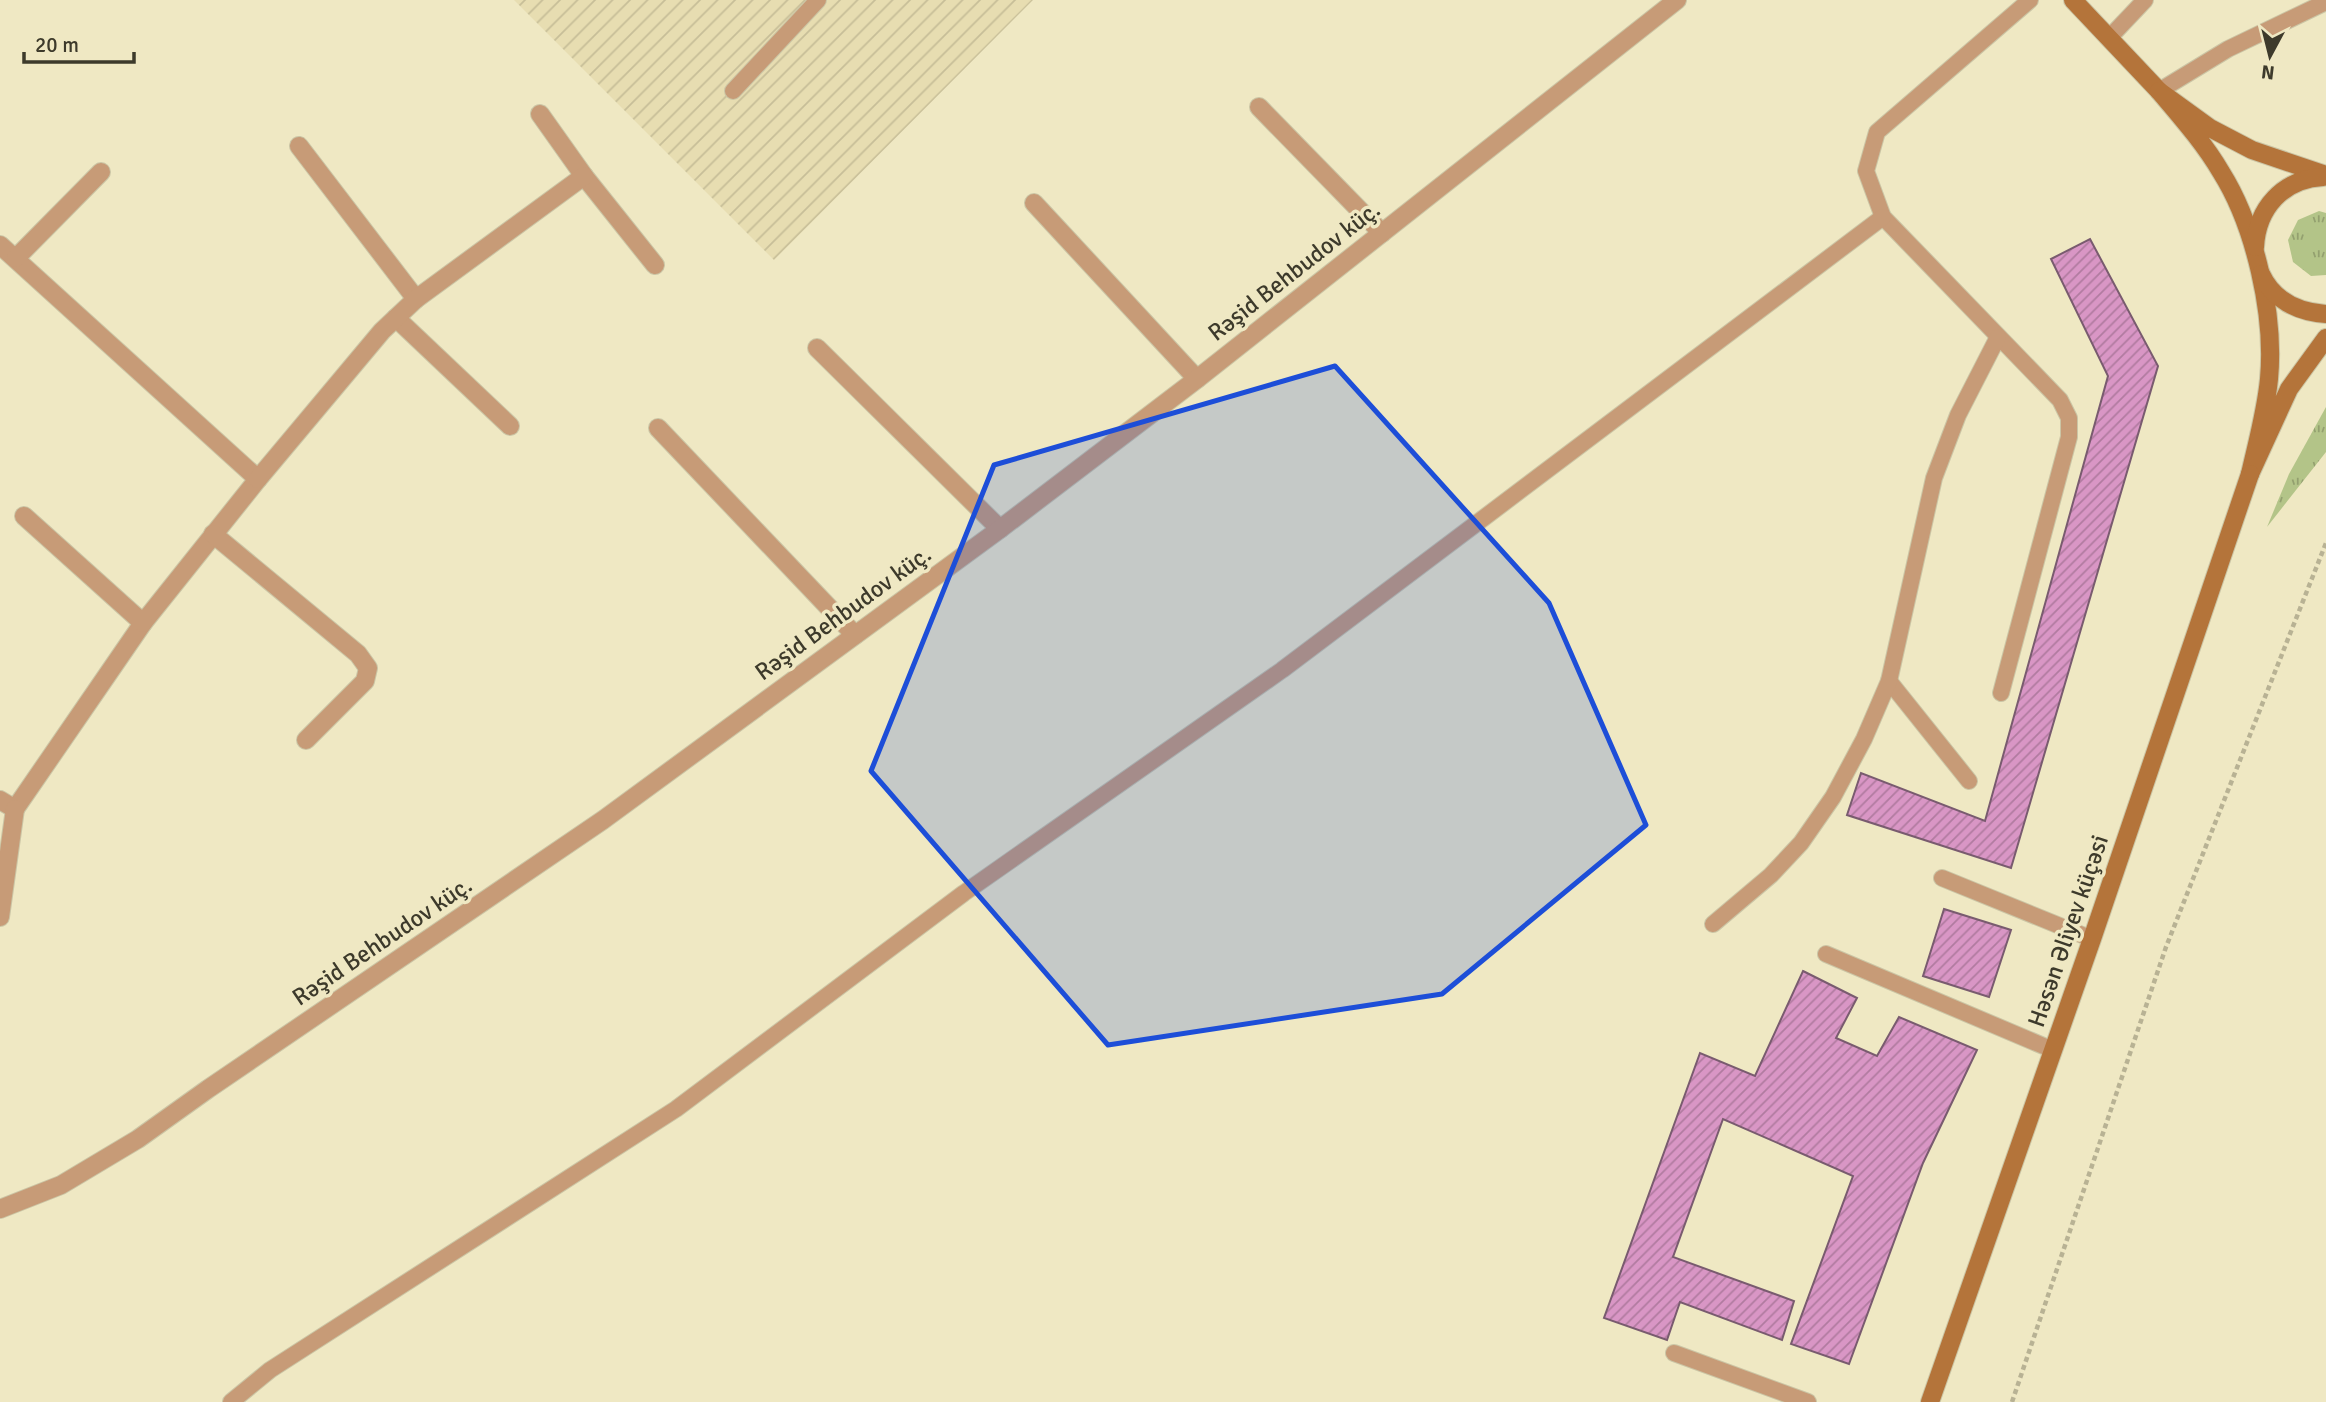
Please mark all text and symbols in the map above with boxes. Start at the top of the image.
scale bar [24,21,135,65]
north arrow [2235,21,2305,91]
text: 20 m [35,32,79,58]
text: N [2260,59,2276,85]
street label: Rəşid Behbudov küç. [1202,194,1386,348]
street label: Rəşid Behbudov küç. [749,539,937,687]
street label: Həsən Əliyev küçəsi [2021,831,2115,1031]
street label: Rəşid Behbudov küç. [286,870,478,1012]

